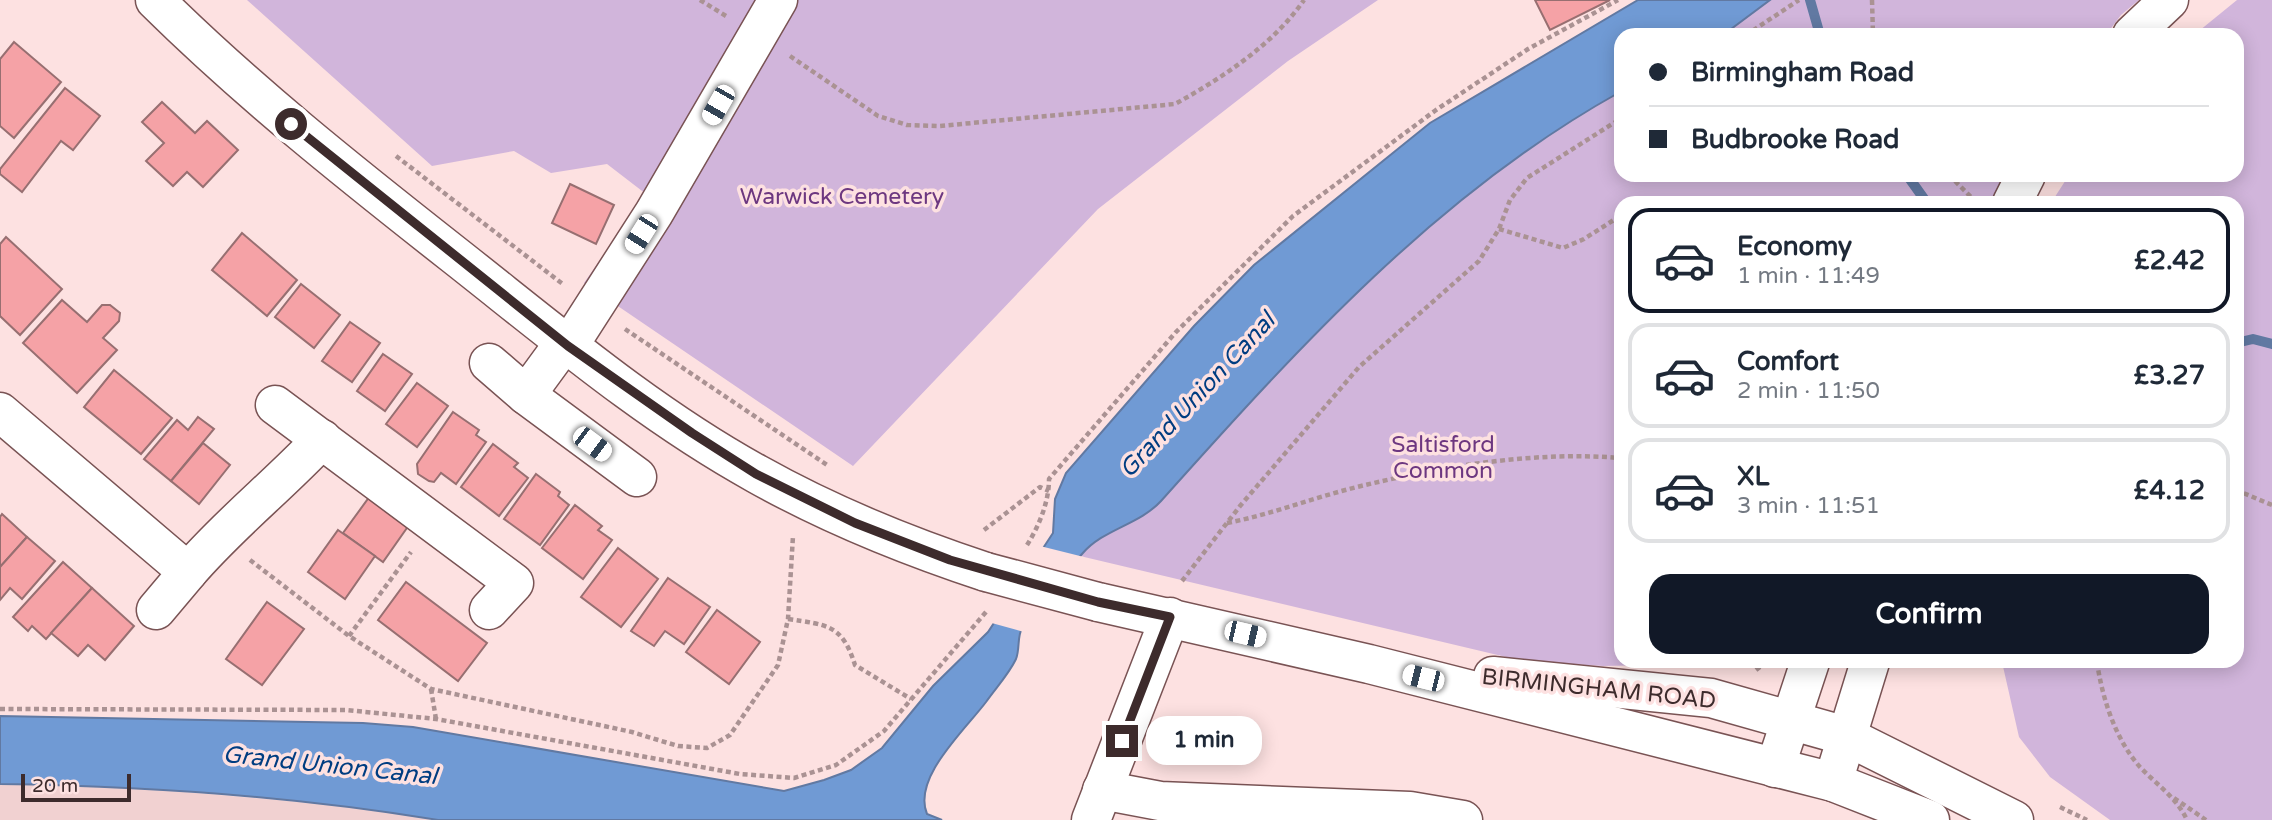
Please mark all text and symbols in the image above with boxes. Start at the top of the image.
text: Birmingham Road [1691,57,1914,88]
car [699,82,738,128]
route start [275,108,307,140]
text: Budbrooke Road [1691,124,1899,155]
park label: Warwick Cemetery [740,183,944,211]
car [621,211,662,257]
icon: car [1653,229,1716,292]
text: Economy [1737,231,1852,262]
text: £2.42 [2134,245,2205,276]
text: 1 min · 11:49 [1737,262,1880,290]
water label: Grand Union Canal [1113,305,1283,484]
icon: car [1653,344,1716,407]
text: Comfort [1737,346,1839,377]
text: £3.27 [2134,360,2205,391]
text: 2 min · 11:50 [1737,377,1880,405]
car [569,423,616,465]
park label: Saltisford Common [1391,431,1495,485]
icon: car [1653,459,1716,522]
text: XL [1737,461,1769,492]
text: £4.12 [2134,475,2205,506]
text: 3 min · 11:51 [1737,492,1880,520]
button: Confirm [1649,574,2209,654]
car [1223,619,1268,649]
car [1401,663,1446,693]
street label: BIRMINGHAM ROAD [1480,663,1717,715]
callout: 1 min [1146,716,1262,766]
route end [1106,725,1138,757]
text: 1 min [1173,726,1235,754]
water label: Grand Union Canal [222,740,441,791]
scale bar [21,771,131,803]
text: 20 m [32,775,78,797]

